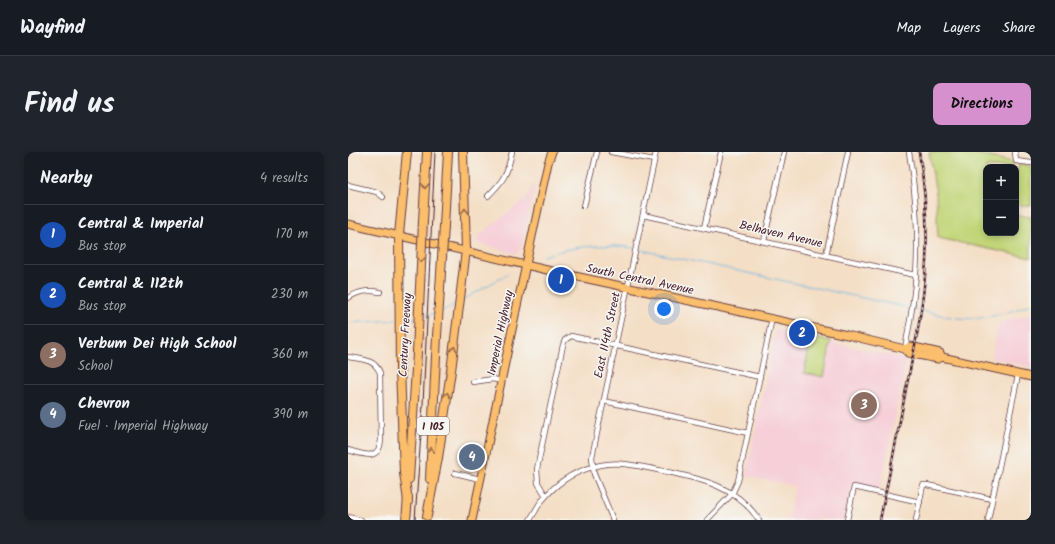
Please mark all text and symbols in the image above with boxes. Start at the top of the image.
text: Wayfind [20,13,85,43]
text: Map [897,17,921,39]
text: Layers [943,17,981,39]
text: Share [1003,17,1035,39]
text: Find us [24,82,115,127]
button: Directions [933,83,1031,125]
map controls [983,164,1019,236]
button: + [983,164,1019,200]
text: Nearby [40,165,92,192]
text: 4 results [260,168,308,189]
one-way arrow [421,183,429,189]
button: − [983,200,1019,236]
one-way arrow [461,208,469,214]
text: Central & Imperial [78,212,203,236]
street label: Belhaven Avenue [737,216,825,253]
text: 1 [51,224,55,245]
text: 170 m [276,224,308,245]
text: Bus stop [78,236,126,257]
one-way arrow [417,257,426,263]
street label: South Central Avenue [584,259,696,300]
pin: 1 [548,265,574,295]
text: Central & 112th [78,272,183,296]
text: 2 [49,284,57,305]
text: 230 m [271,284,308,305]
street label: Imperial Highway [482,288,519,378]
street label: East 114th Street [589,290,626,380]
street label: Century Freeway [394,292,417,378]
text: Bus stop [78,296,126,317]
your location [654,299,674,319]
pin: 2 [789,318,815,348]
text: Verbum Dei High School [78,332,236,356]
text: 3 [49,344,57,365]
text: 360 m [271,344,308,365]
one-way arrow [449,346,458,352]
text: School [78,356,113,377]
pin: 3 [851,390,877,420]
text: Chevron [78,392,130,416]
one-way arrow [442,392,451,398]
text: 4 [49,404,57,425]
text: 390 m [272,404,308,425]
text: Fuel · Imperial Highway [78,416,208,437]
road number: I 105 [417,417,449,435]
pin: 4 [459,442,485,472]
one-way arrow [427,447,436,453]

